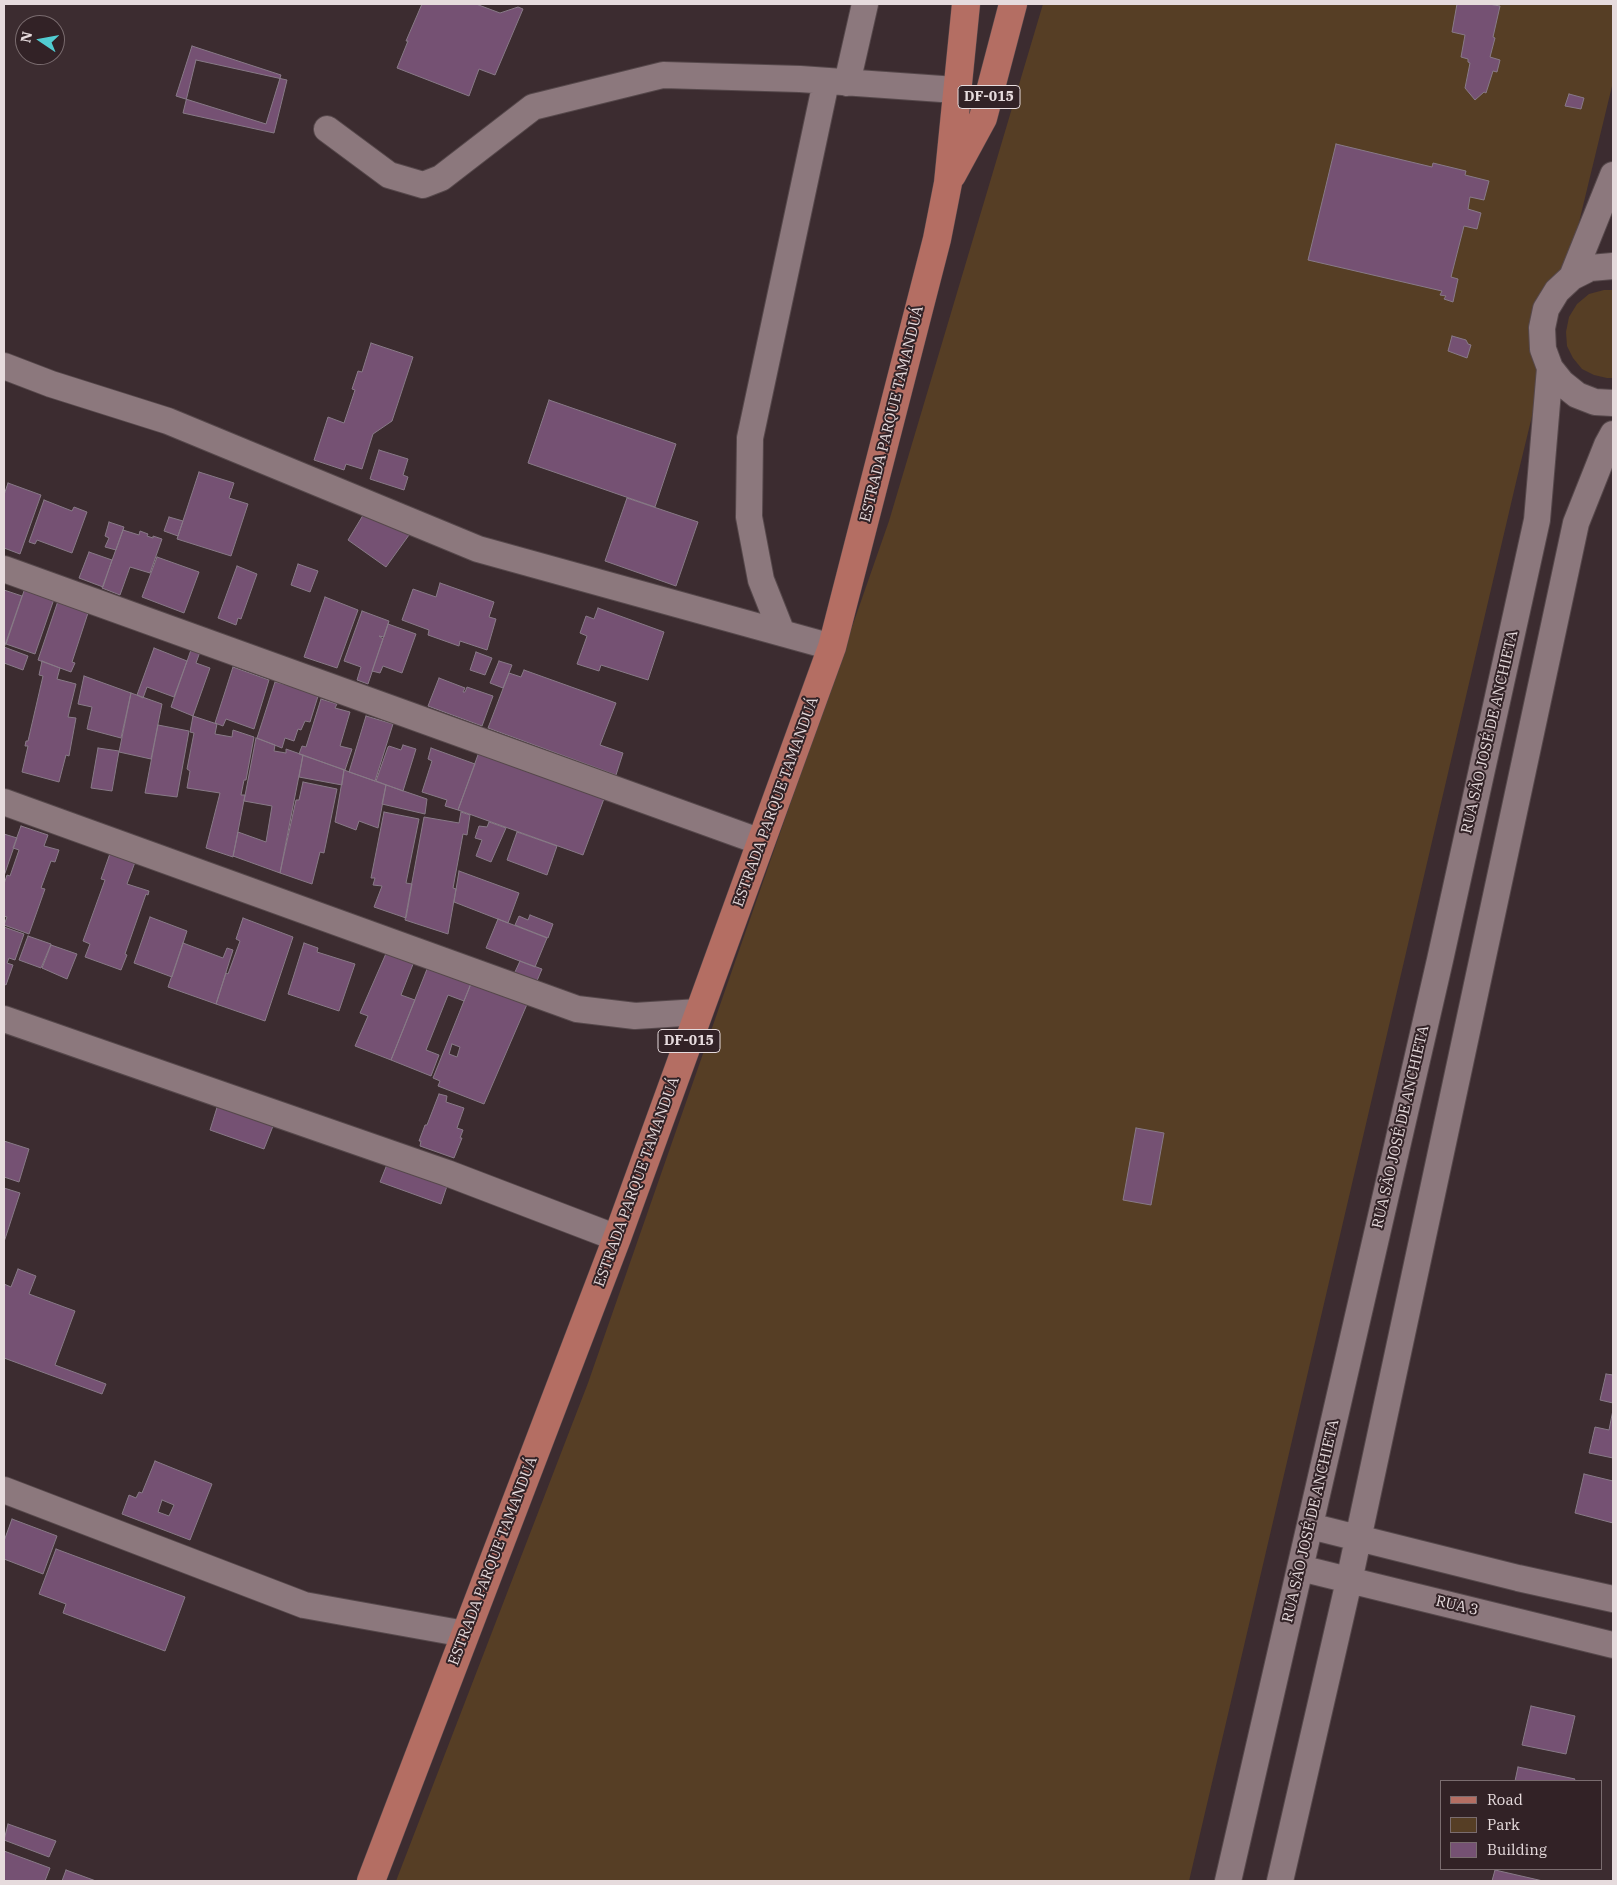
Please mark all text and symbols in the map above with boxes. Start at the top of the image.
north arrow [15,15,65,65]
text: N [16,30,36,44]
road number: DF-015 [958,85,1020,108]
street label: ESTRADA PARQUE TAMANDUÁ [856,304,928,524]
street label: RUA SÃO JOSÉ DE ANCHIETA [1458,629,1522,835]
street label: ESTRADA PARQUE TAMANDUÁ [730,695,822,909]
street label: RUA SÃO JOSÉ DE ANCHIETA [1369,1024,1433,1230]
road number: DF-015 [658,1030,720,1052]
street label: ESTRADA PARQUE TAMANDUÁ [591,1075,683,1289]
street label: RUA SÃO JOSÉ DE ANCHIETA [1279,1418,1343,1624]
street label: ESTRADA PARQUE TAMANDUÁ [445,1454,541,1668]
street label: RUA 3 [1434,1592,1480,1620]
legend [1440,1780,1602,1870]
text: Road [1487,1790,1523,1809]
text: Park [1487,1815,1520,1834]
text: Building [1487,1840,1547,1859]

